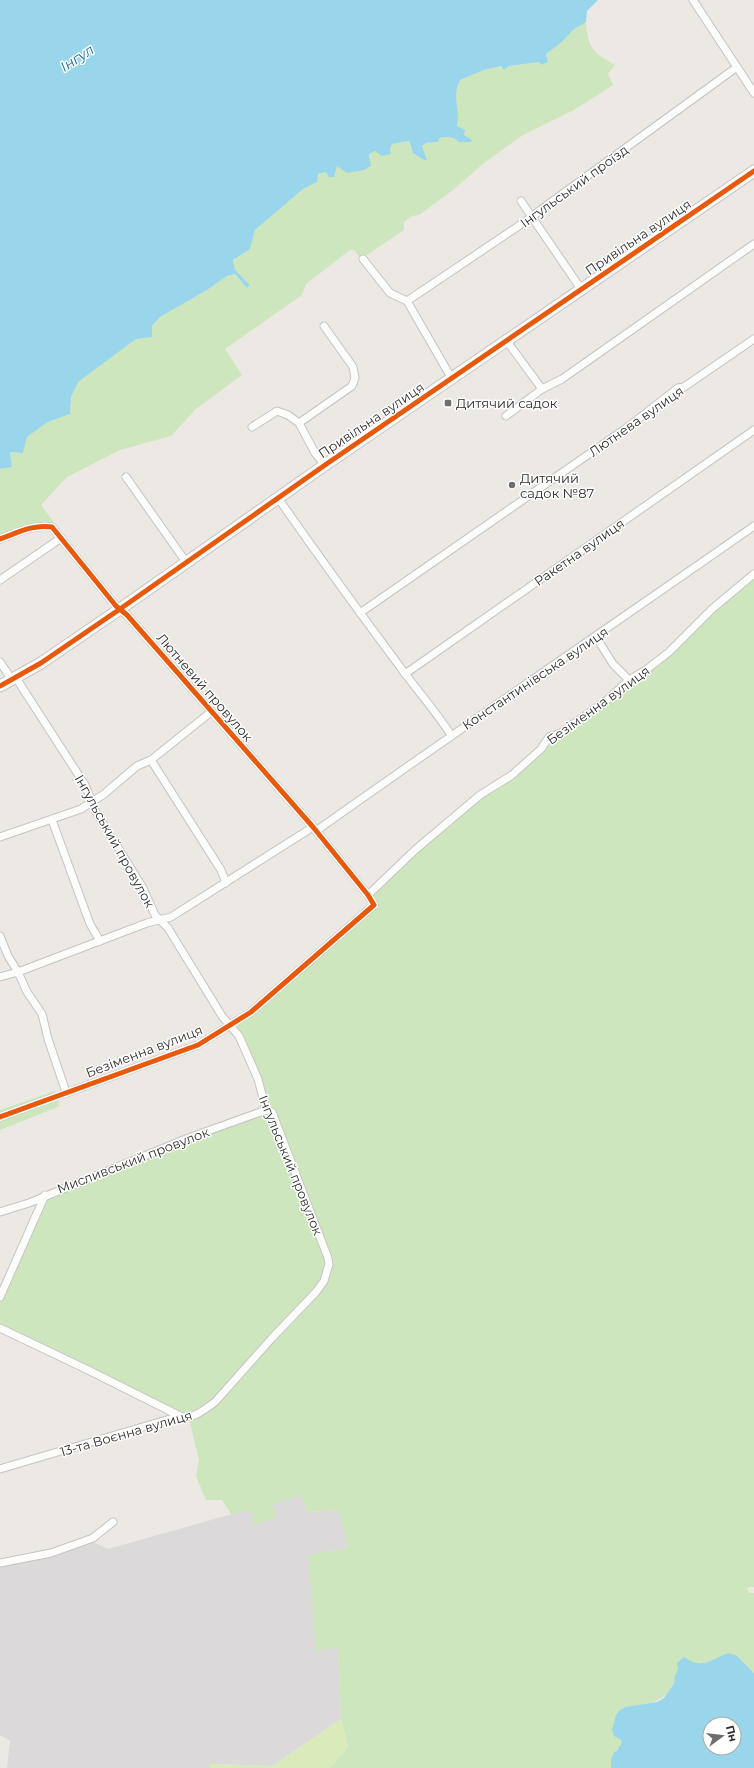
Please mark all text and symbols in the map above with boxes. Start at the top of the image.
water label: Інгул [57,40,97,76]
street label: Інгульський проїзд [517,141,631,231]
street label: Привільна вулиця [582,196,694,278]
street label: Привільна вулиця [315,379,427,461]
street label: Лютнева вулиця [586,382,686,460]
place label: Дитячий садок [456,395,558,411]
marker: Дитячий садок [443,398,453,408]
place label: Дитячий садок №87 [520,470,594,501]
marker: Дитячий садок №87 [507,480,517,490]
street label: Ракетна вулиця [531,515,627,589]
street label: Константинівська вулиця [459,623,611,733]
street label: Лютневий провулок [154,630,257,745]
street label: Безіменна вулиця [543,662,653,748]
street label: Інгульський провулок [72,772,159,911]
street label: Безіменна вулиця [83,1021,205,1081]
street label: Інгульський провулок [256,1093,327,1238]
street label: Мисливський провулок [55,1123,212,1196]
street label: 13-та Воєнна вулиця [58,1406,194,1460]
north arrow [702,1716,742,1756]
text: Пн [723,1724,741,1743]

